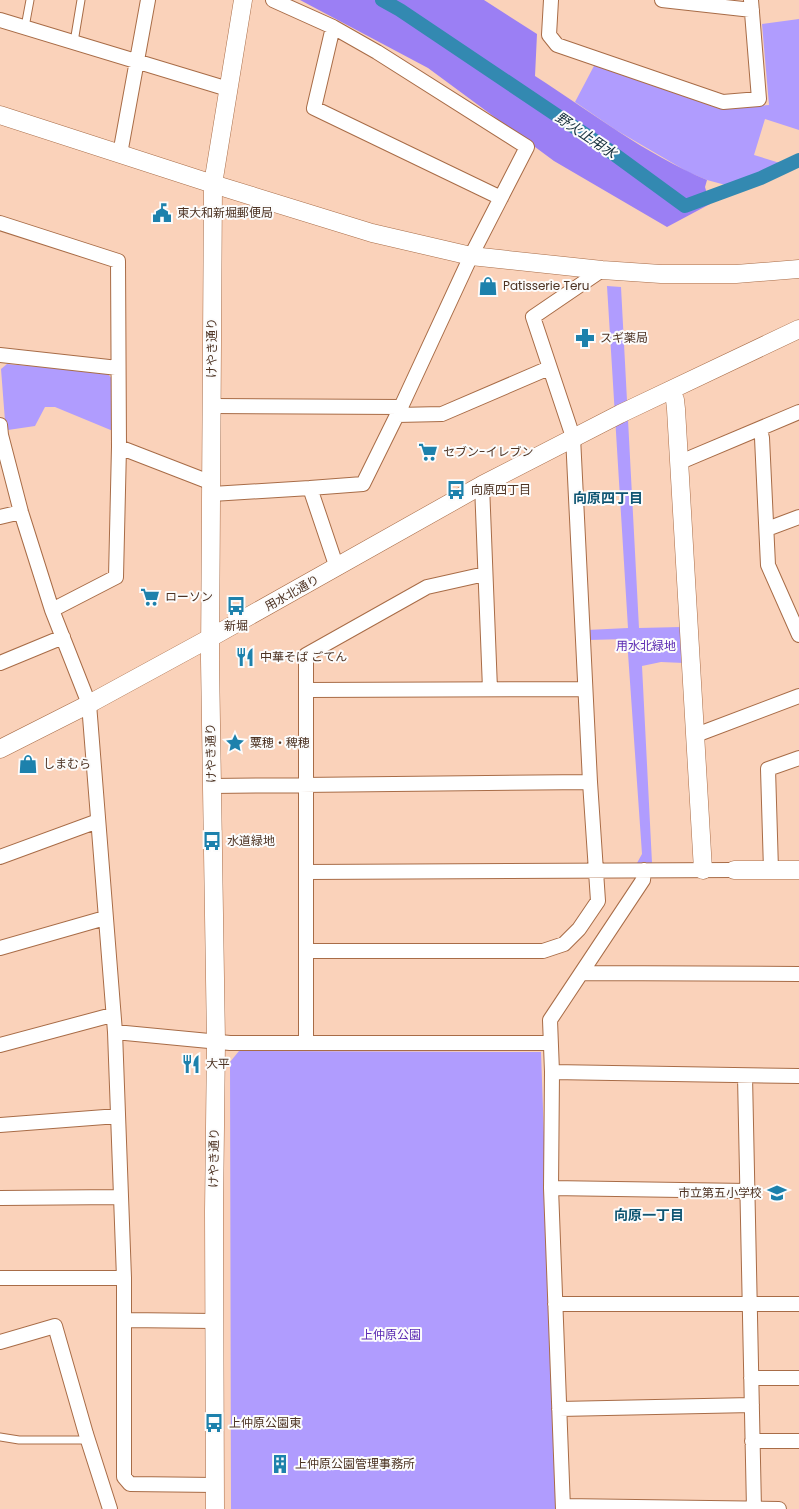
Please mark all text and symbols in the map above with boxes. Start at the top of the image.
water label: 野火止用水 [551,107,622,164]
public building icon: 東大和新堀郵便局 [151,202,173,224]
place label: 東大和新堀郵便局 [177,204,273,221]
shop icon: Patisserie Teru [477,275,499,297]
place label: Patisserie Teru [503,277,590,294]
street label: けやき通り [203,318,220,378]
pharmacy icon: スギ薬局 [574,327,596,349]
place label: スギ薬局 [600,329,648,346]
supermarket icon: セブン-イレブン [417,441,439,463]
place label: セブン-イレブン [443,443,534,460]
bus stop icon: 向原四丁目 [445,479,467,501]
place label: 向原四丁目 [471,481,531,498]
district label: 向原四丁目 [573,488,643,508]
street label: 用水北通り [261,571,322,615]
supermarket icon: ローソン [139,586,161,608]
place label: ローソン [165,588,213,605]
bus stop icon: 新堀 [225,595,247,617]
place label: 新堀 [224,617,248,634]
park label: 用水北緑地 [616,637,676,654]
restaurant icon: 中華そば ごてん [234,646,256,668]
place label: 中華そば ごてん [260,648,347,665]
street label: けやき通り [201,723,220,783]
place icon: 粟穂・稗穂 [224,732,246,754]
place label: 粟穂・稗穂 [250,734,310,751]
shop icon: しまむら [17,753,39,775]
place label: しまむら [43,755,91,772]
bus stop icon: 水道緑地 [201,830,223,852]
place label: 水道緑地 [227,832,275,849]
restaurant icon: 大平 [180,1053,202,1075]
place label: 大平 [206,1055,230,1072]
street label: けやき通り [204,1128,223,1188]
school or university icon: 市立第五小学校 [766,1182,788,1204]
place label: 市立第五小学校 [678,1184,762,1201]
district label: 向原一丁目 [614,1205,684,1225]
park label: 上仲原公園 [361,1326,421,1343]
bus stop icon: 上仲原公園東 [203,1412,225,1434]
place label: 上仲原公園東 [229,1414,301,1431]
building icon: 上仲原公園管理事務所 [269,1453,291,1475]
place label: 上仲原公園管理事務所 [295,1455,415,1472]

